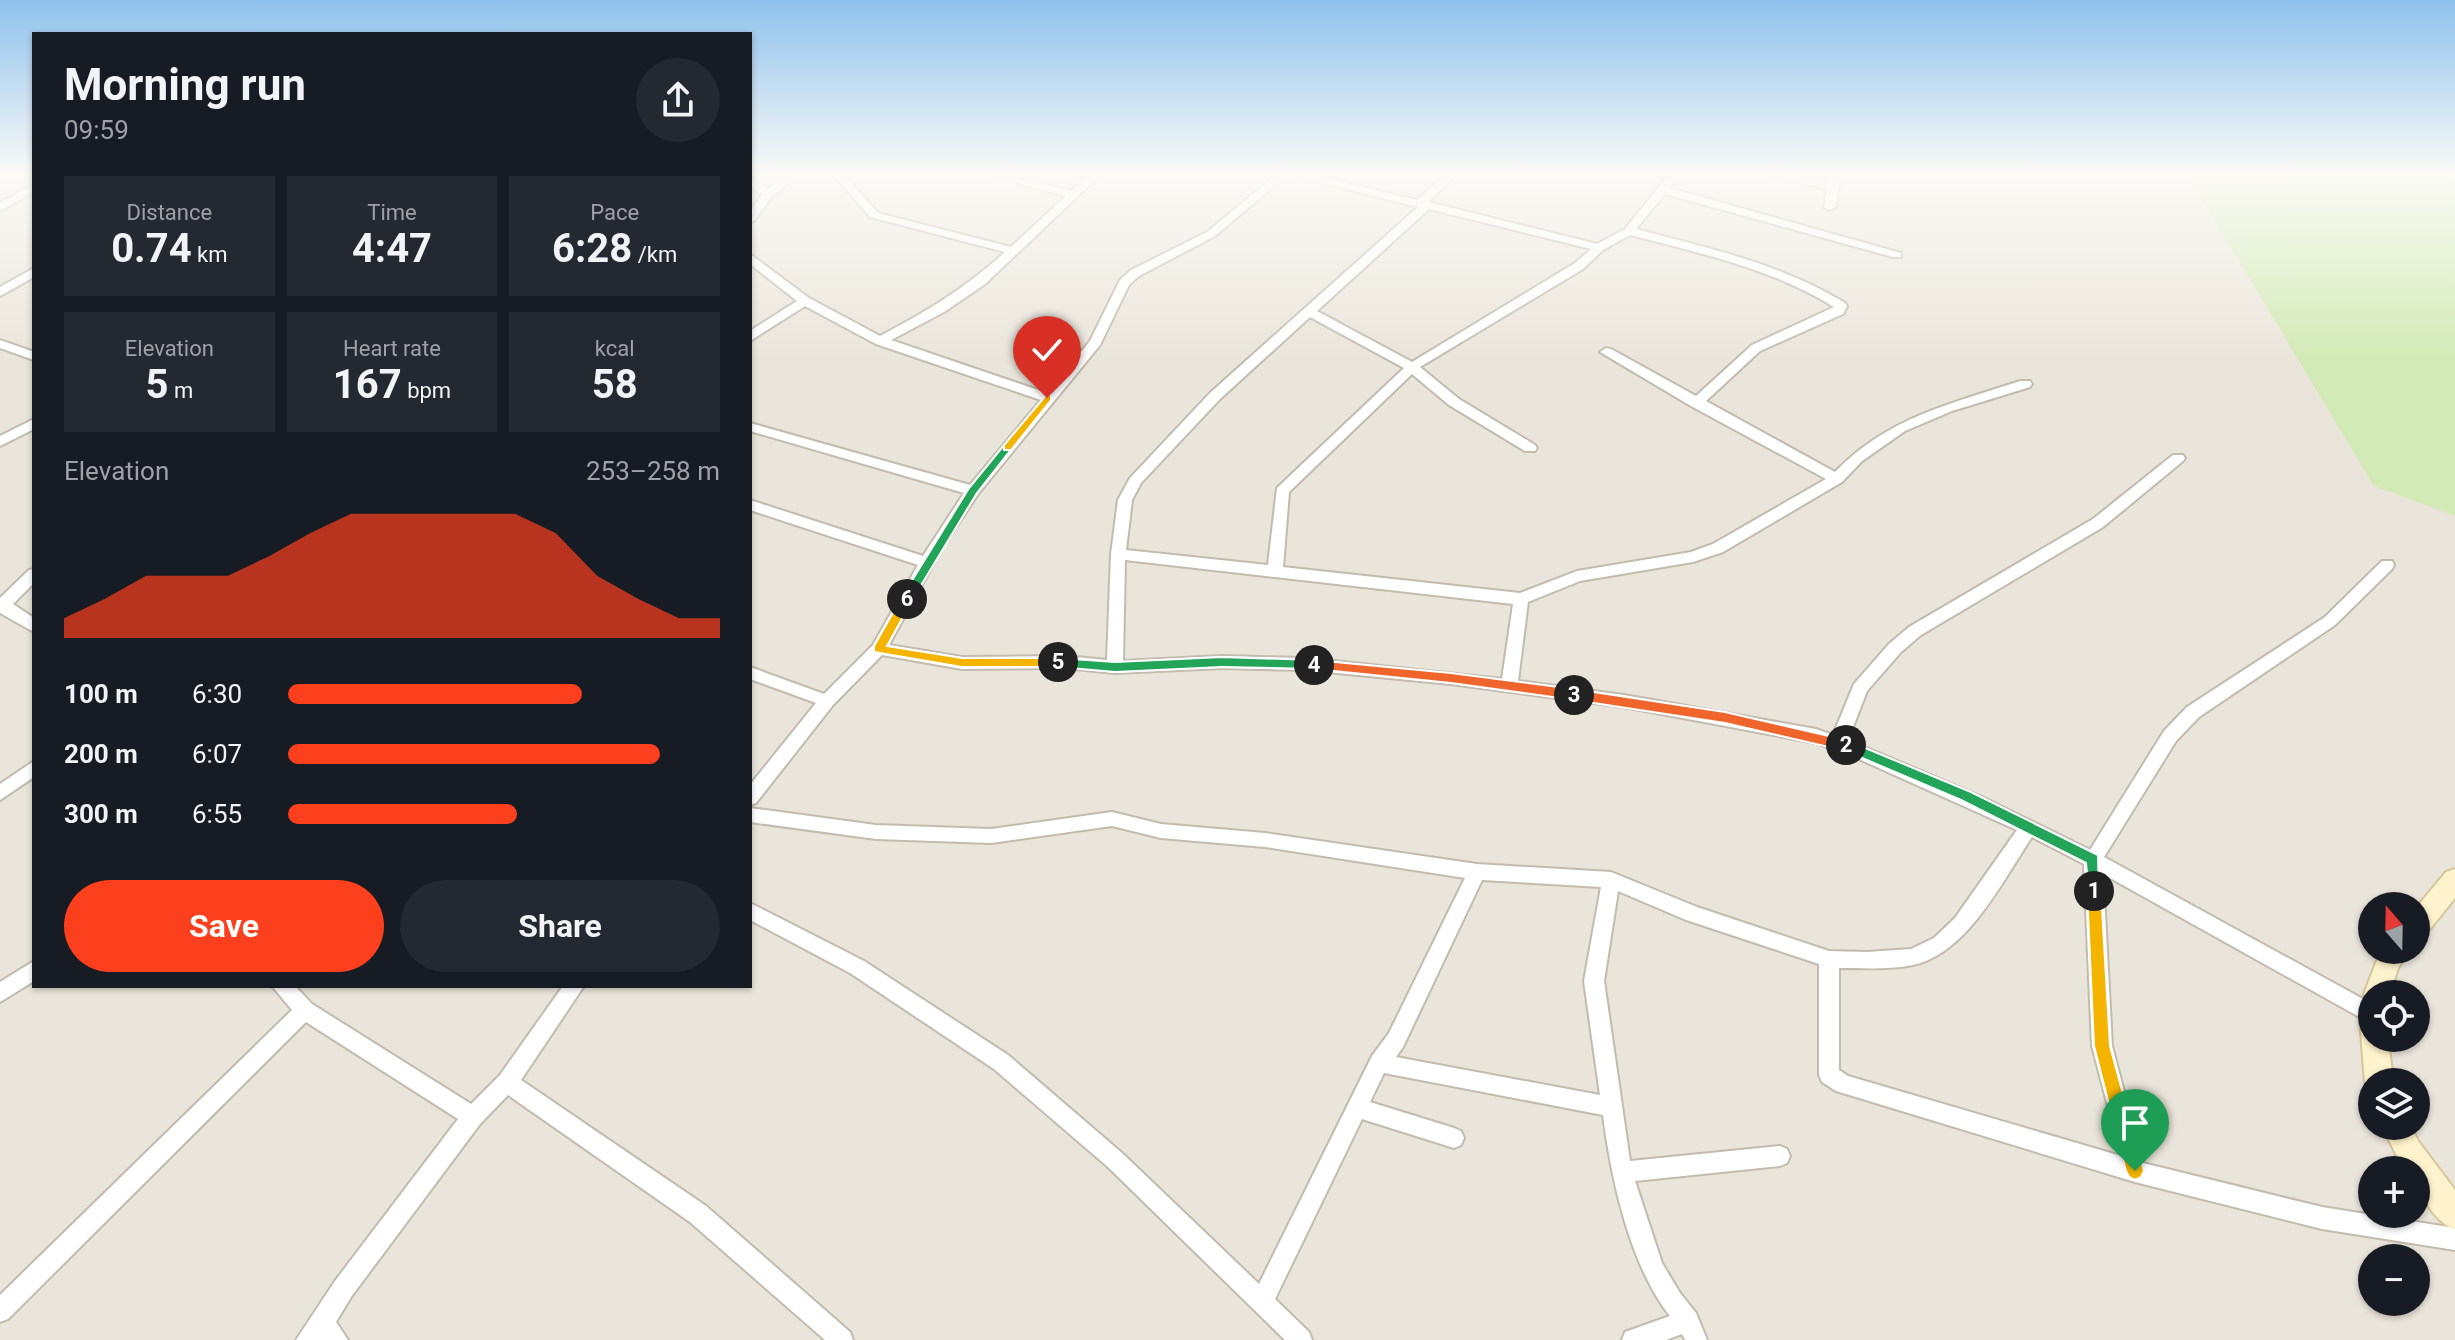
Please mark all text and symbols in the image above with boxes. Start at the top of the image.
button: share [636,58,720,142]
text: Morning run [64,59,306,111]
text: 09:59 [64,115,129,145]
text: Distance [127,200,212,225]
text: Time [367,200,417,225]
text: Pace [590,200,639,225]
text: 0.74 [111,225,192,272]
text: 4:47 [352,225,432,272]
text: 6:28 [552,225,632,272]
text: km [192,242,228,267]
text: /km [632,242,677,267]
pin [1013,316,1081,398]
icon: check [1025,328,1069,372]
text: Elevation [125,336,214,361]
text: Heart rate [343,336,441,361]
text: kcal [595,336,635,361]
text: 5 [145,361,168,408]
text: 167 [333,361,402,408]
text: 58 [592,361,638,408]
text: m [168,378,193,403]
text: bpm [402,378,451,403]
text: Elevation [64,456,169,486]
text: 253–258 m [586,456,720,486]
pin: 6 [887,579,927,619]
text: 6 [901,586,913,611]
pin: 5 [1038,642,1078,682]
pin: 4 [1294,645,1334,685]
text: 5 [1052,649,1064,674]
text: 4 [1308,652,1320,677]
pin: 3 [1554,675,1594,715]
text: 100 m [64,679,138,709]
text: 6:30 [192,679,242,709]
text: 3 [1568,682,1580,707]
pin: 2 [1826,725,1866,765]
text: 2 [1840,732,1852,757]
text: 200 m [64,739,138,769]
text: 6:07 [192,739,242,769]
text: 300 m [64,799,138,829]
text: 6:55 [192,799,242,829]
pin: 1 [2074,871,2114,911]
text: 1 [2088,878,2100,903]
button: Save [64,880,384,972]
button: Share [400,880,720,972]
north arrow [2358,892,2430,964]
map controls [2358,892,2430,1316]
button: locate [2358,980,2430,1052]
button: layers [2358,1068,2430,1140]
pin [2101,1089,2169,1171]
icon: arrive [2113,1101,2157,1145]
button: + [2358,1156,2430,1228]
button: − [2358,1244,2430,1316]

